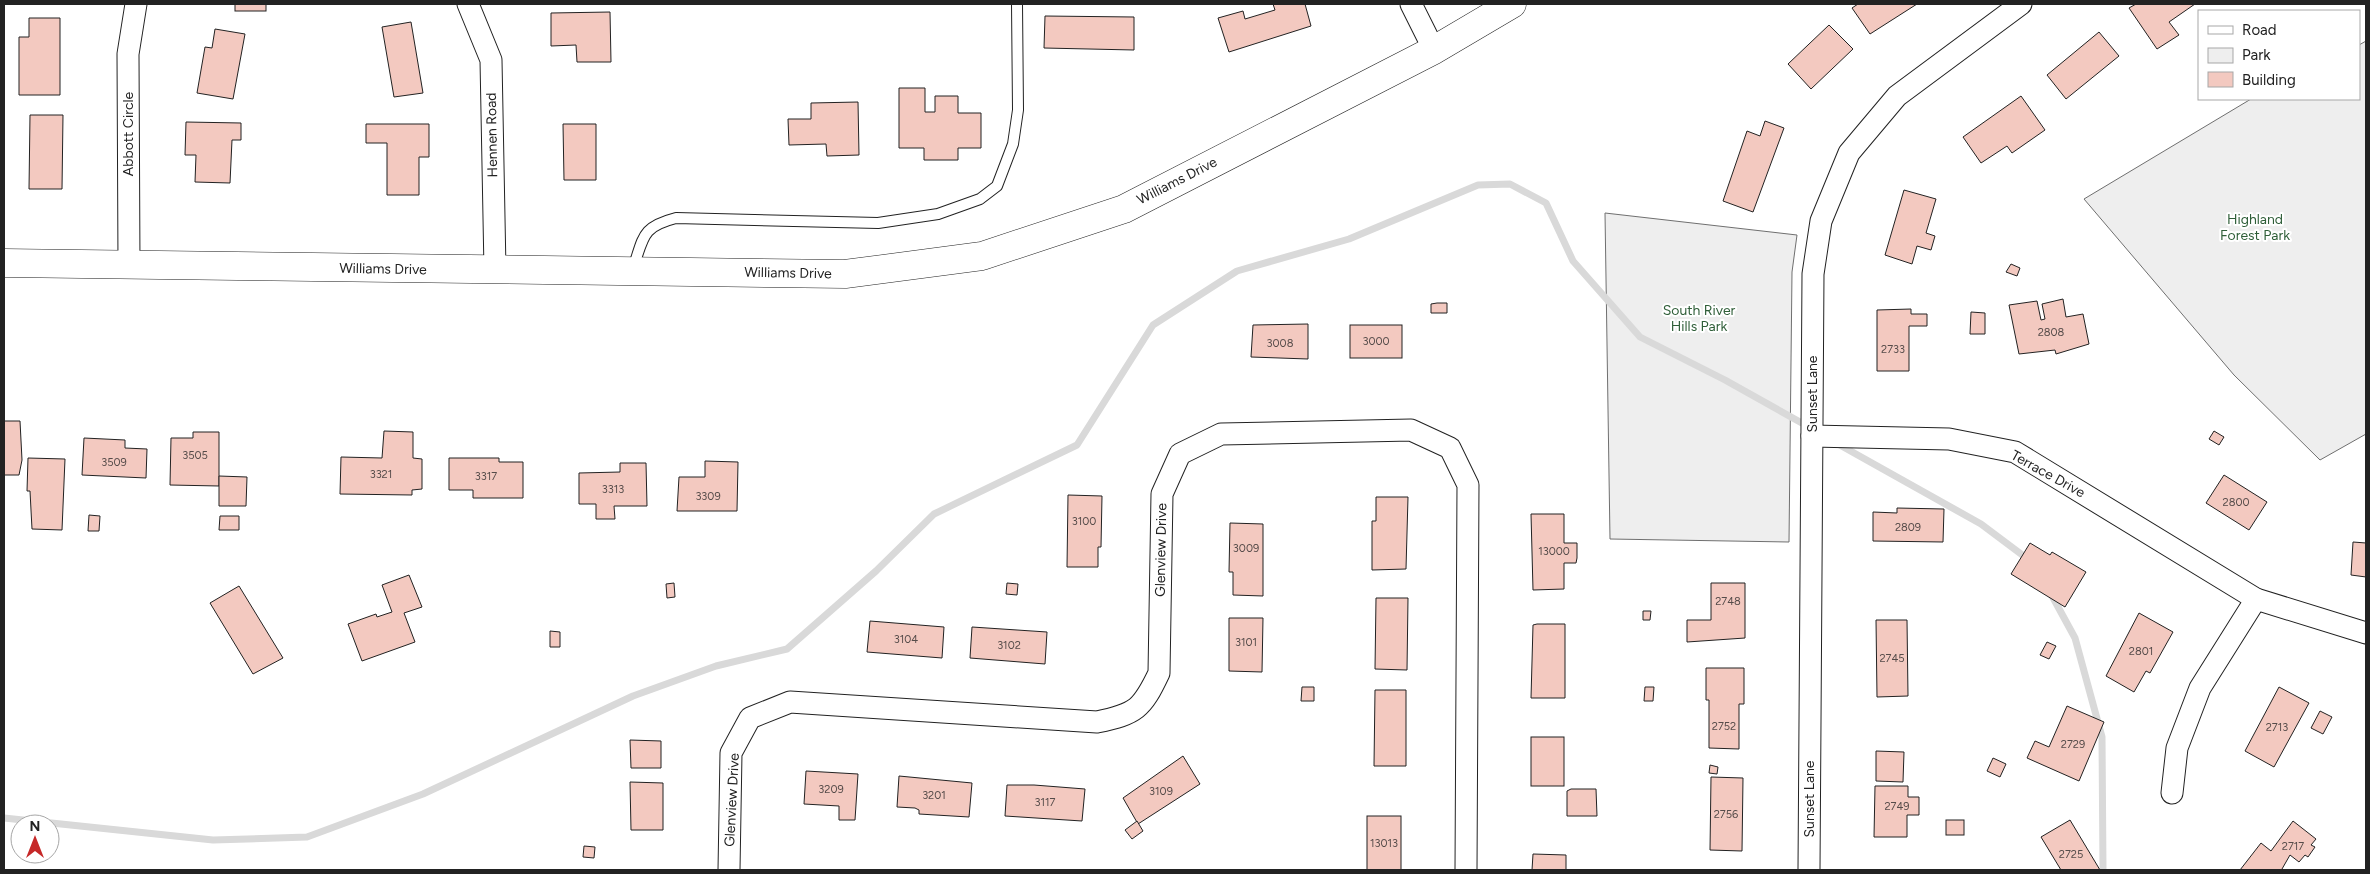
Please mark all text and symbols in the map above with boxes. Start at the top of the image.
legend [2198,10,2360,100]
text: Road [2242,21,2277,39]
text: Park [2242,46,2271,64]
text: Building [2242,71,2296,89]
street label: Abbott Circle [120,91,137,176]
street label: Hennen Road [483,92,501,178]
street label: Williams Drive [1134,153,1220,208]
park label: Highland Forest Park [2220,211,2290,244]
street label: Williams Drive [339,260,427,278]
street label: Williams Drive [744,264,832,282]
park label: South River Hills Park [1663,302,1736,335]
house number: 2808 [2038,326,2065,339]
house number: 3000 [1362,335,1390,348]
house number: 3008 [1267,337,1294,350]
house number: 2733 [1881,343,1905,356]
street label: Sunset Lane [1804,355,1821,433]
street label: Terrace Drive [2008,447,2088,502]
house number: 3505 [182,449,208,462]
house number: 3509 [101,456,127,469]
house number: 3321 [370,468,392,481]
house number: 3317 [475,470,497,483]
house number: 3313 [602,483,624,496]
house number: 3309 [695,490,721,503]
house number: 2800 [2222,496,2250,509]
street label: Glenview Drive [1152,503,1170,597]
house number: 3100 [1072,515,1096,528]
house number: 2809 [1895,521,1921,534]
house number: 3009 [1233,542,1259,555]
house number: 13000 [1538,545,1570,558]
house number: 2748 [1715,595,1741,608]
house number: 3104 [894,633,918,646]
house number: 3101 [1235,636,1257,649]
house number: 3102 [997,639,1021,652]
house number: 2801 [2129,645,2153,658]
house number: 2745 [1879,652,1905,665]
house number: 2752 [1712,720,1736,733]
house number: 2713 [2266,721,2288,734]
house number: 2729 [2061,738,2085,751]
street label: Glenview Drive [721,752,743,847]
street label: Sunset Lane [1801,760,1818,838]
house number: 3209 [818,783,844,796]
house number: 3109 [1149,785,1173,798]
house number: 3201 [922,789,946,802]
house number: 3117 [1035,796,1056,809]
house number: 2749 [1884,800,1910,813]
house number: 2756 [1714,808,1738,821]
north arrow [10,814,60,864]
text: N [30,818,40,835]
house number: 13013 [1370,837,1398,850]
house number: 2717 [2282,840,2304,853]
house number: 2725 [2059,848,2083,861]

